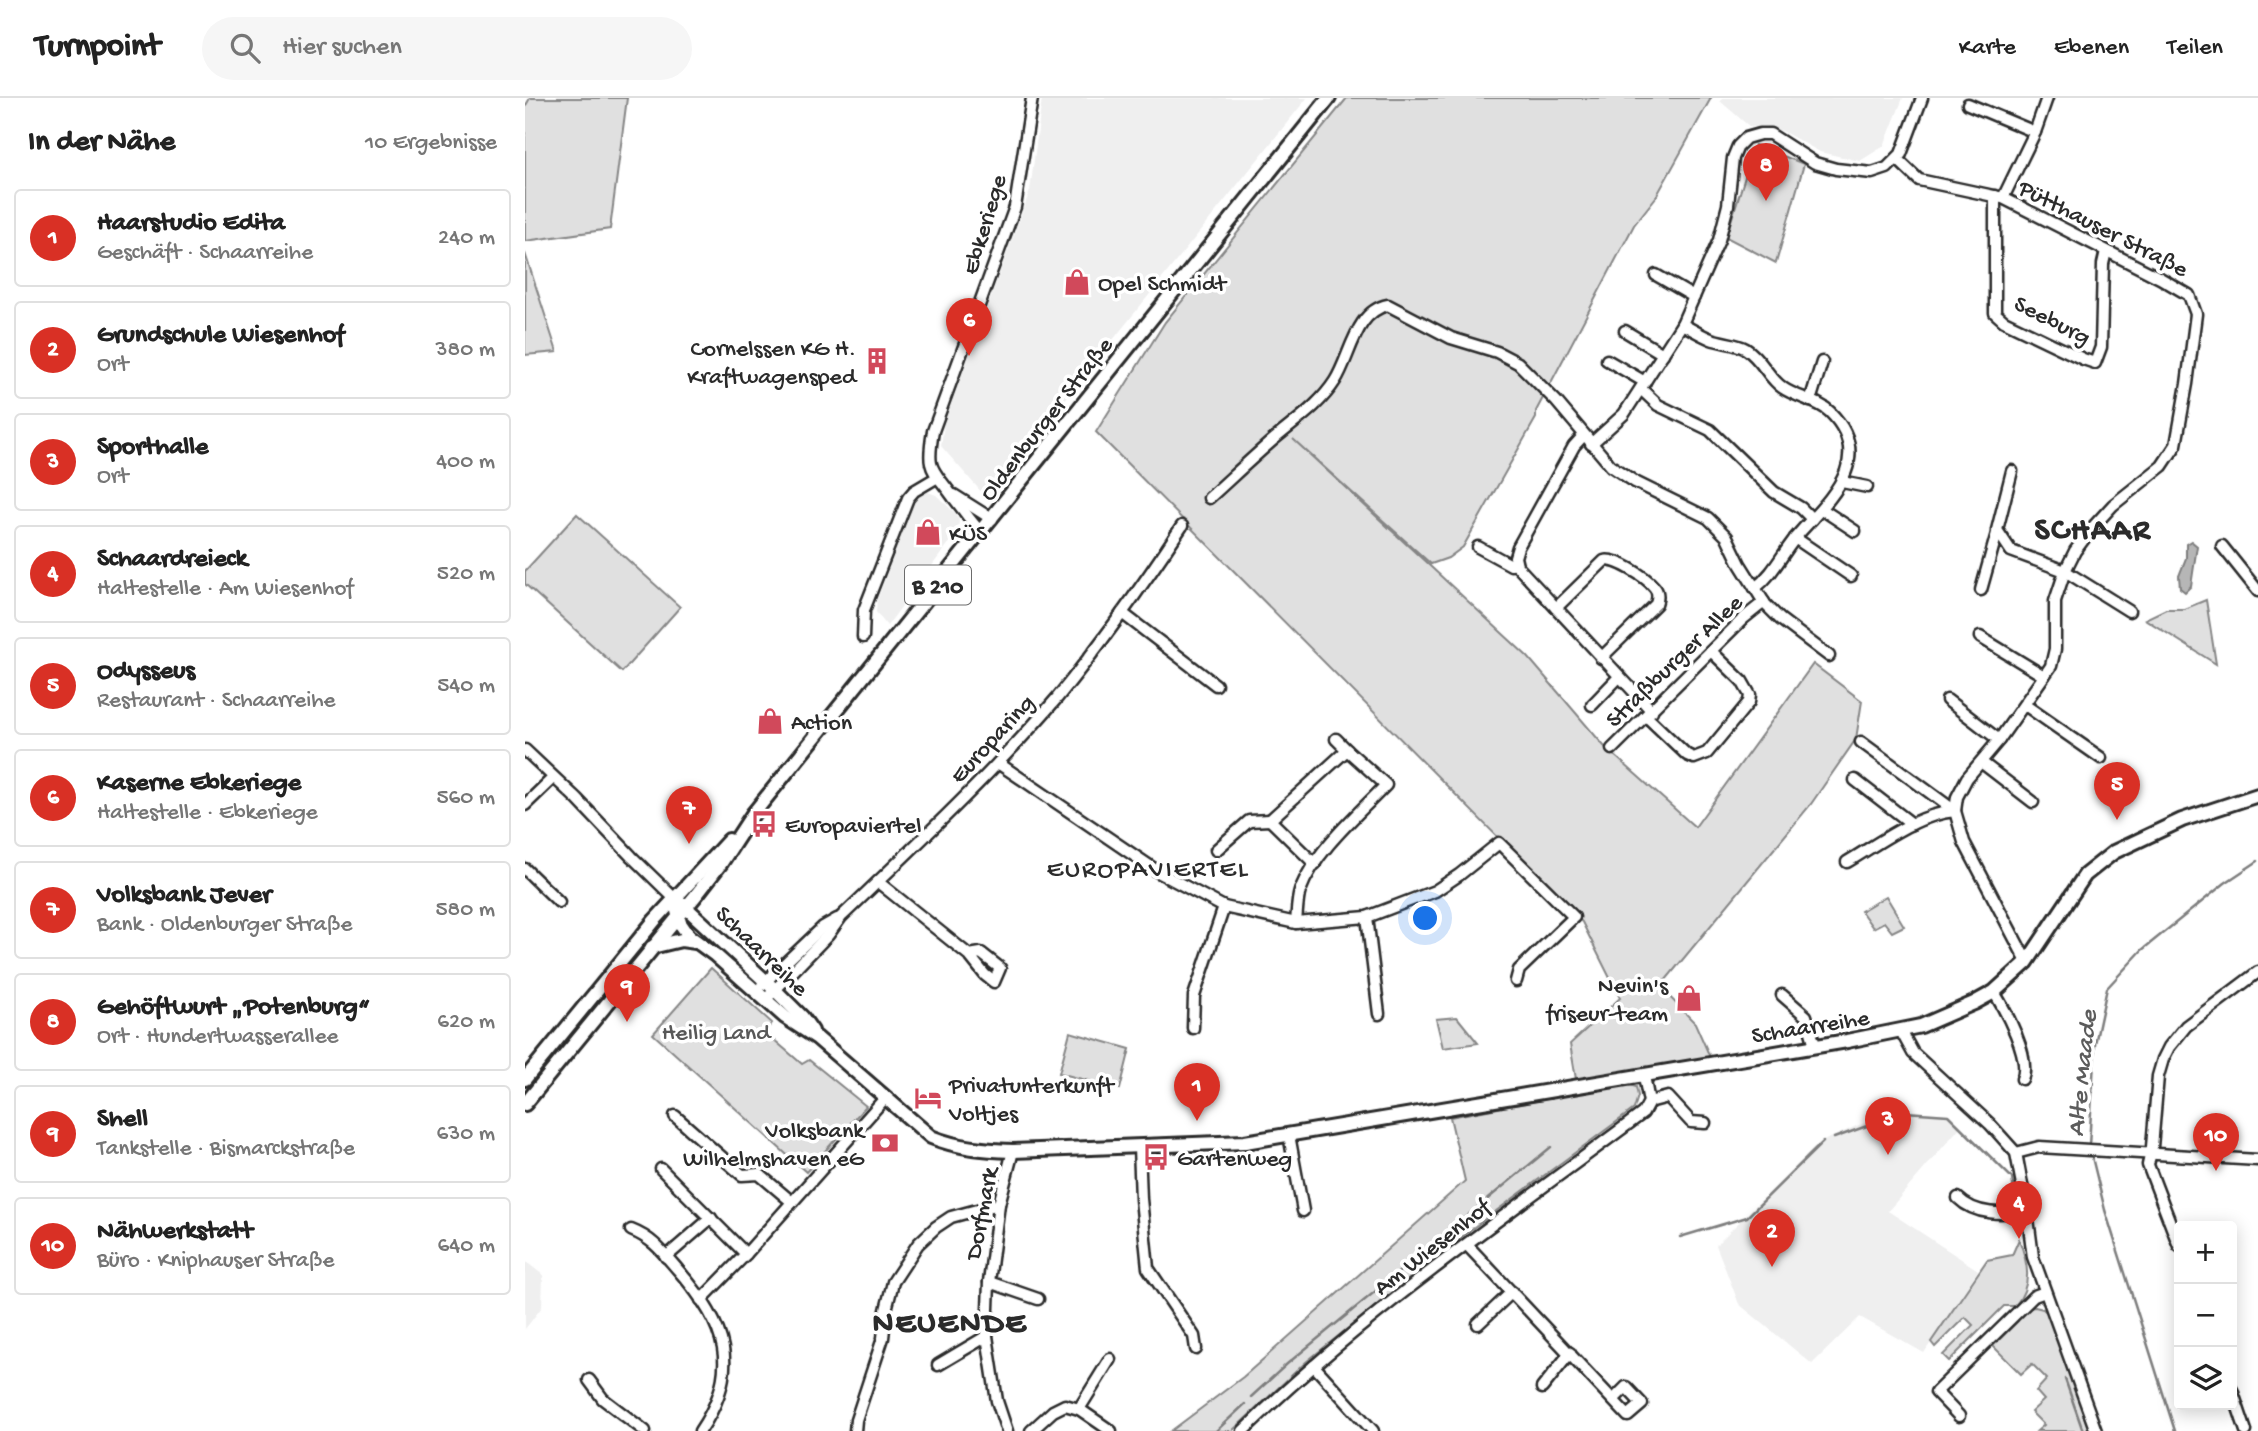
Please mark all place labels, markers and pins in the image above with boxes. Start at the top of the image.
pin: 8 [1743,143,1789,201]
shop icon: Opel Schmidt [1062,267,1092,297]
place label: Opel Schmidt [1098,271,1228,300]
pin: 6 [946,298,992,356]
place label: Cornelssen KG H. Kraftwagensped [687,336,858,393]
building icon: Cornelssen KG H. Kraftwagensped [862,346,892,376]
shop icon: KÜS [913,517,943,547]
place label: KÜS [949,521,988,550]
shop icon: Action [755,706,785,736]
place label: Action [791,710,853,739]
pin: 5 [2094,762,2140,820]
pin: 7 [666,786,712,844]
bus stop icon: Europaviertel [749,809,779,839]
place label: Europaviertel [785,813,921,842]
pin: 9 [604,964,650,1022]
place label: Nevin's friseur-team [1545,973,1669,1030]
shop icon: Nevin's friseur-team [1674,983,1704,1013]
pin: 1 [1174,1063,1220,1121]
place label: Privatunterkunft Voltjes [948,1073,1116,1130]
hotel icon: Privatunterkunft Voltjes [913,1083,943,1113]
pin: 3 [1865,1097,1911,1155]
pin: 10 [2193,1113,2239,1171]
place label: Volksbank Wilhelmshaven eG [683,1118,866,1175]
bank icon: Volksbank Wilhelmshaven eG [870,1128,900,1158]
bus stop icon: Gartenweg [1141,1142,1171,1172]
place label: Gartenweg [1177,1146,1292,1175]
pin: 4 [1996,1181,2042,1239]
pin: 2 [1749,1209,1795,1267]

